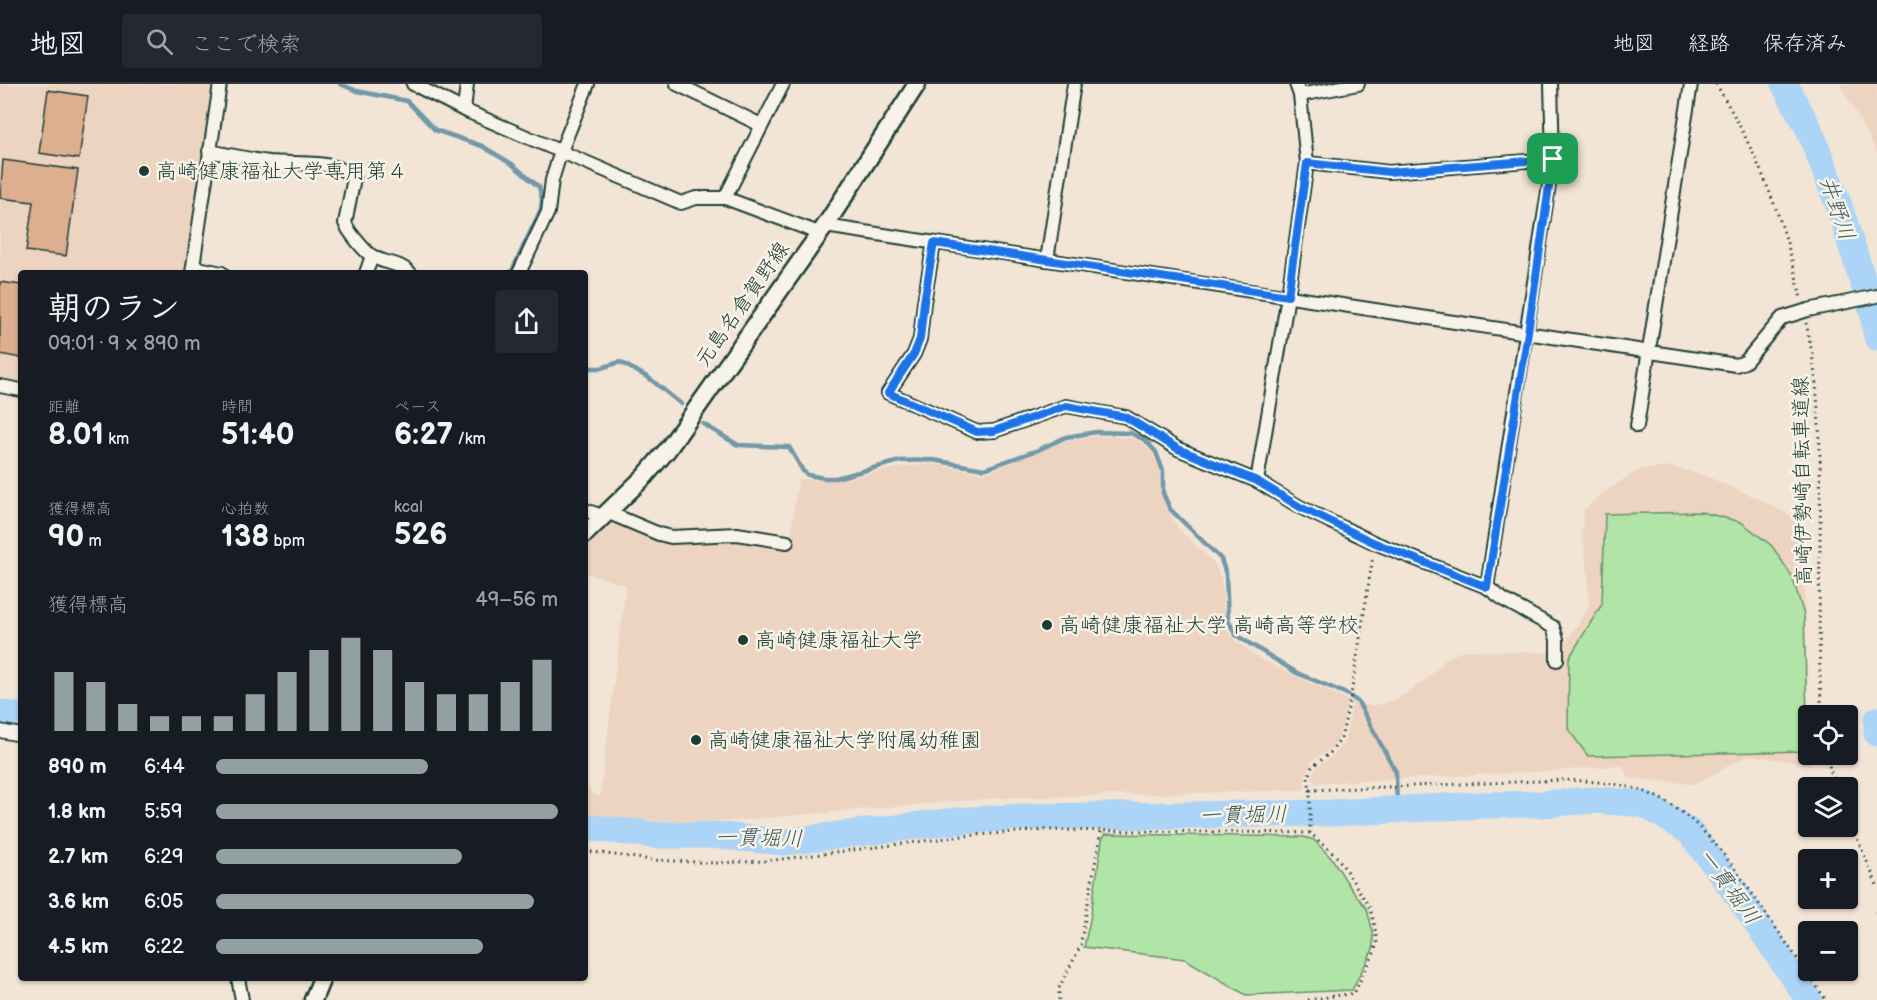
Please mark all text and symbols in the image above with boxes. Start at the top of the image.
search box [122,14,542,68]
icon: search [143,25,176,58]
text: 地図 [30,28,86,61]
text: ここで検索 [191,31,301,58]
text: 地図 [1613,31,1655,56]
text: 経路 [1688,31,1730,56]
text: 保存済み [1763,31,1847,56]
pin [1527,133,1578,184]
icon: arrive [1536,142,1569,175]
place label: 高崎健康福祉大学専用第４ [156,159,408,184]
marker: 高崎健康福祉大学専用第４ [137,164,151,178]
water label: 井野川 [1813,173,1860,244]
street label: 元島名倉賀野線 [690,237,795,372]
text: 朝のラン [48,289,180,329]
button: share [495,290,558,353]
text: 09:01 · 9 × 890 m [48,332,200,356]
street label: 高崎伊勢崎自転車道線 [1788,376,1817,586]
text: 距離 [48,398,80,417]
text: 時間 [221,398,253,417]
text: ペース [394,398,441,417]
text: 8.01 [48,417,104,453]
text: 51:40 [221,417,295,453]
text: 6:27 [394,417,453,453]
text: km [104,430,129,449]
text: /km [453,430,486,449]
text: kcal [394,498,423,517]
text: 獲得標高 [48,500,112,519]
text: 心拍数 [221,500,269,519]
text: 526 [394,517,447,553]
text: 90 [48,519,84,555]
text: 138 [221,519,269,555]
text: m [84,532,102,551]
text: bpm [269,532,305,551]
text: 49–56 m [475,588,558,612]
text: 獲得標高 [48,593,128,617]
place label: 高崎健康福祉大学 高崎高等学校 [1059,613,1359,638]
marker: 高崎健康福祉大学 高崎高等学校 [1040,618,1054,632]
place label: 高崎健康福祉大学 [755,628,923,653]
marker: 高崎健康福祉大学 [736,633,750,647]
map controls [1798,705,1858,981]
button: locate [1798,705,1858,765]
place label: 高崎健康福祉大学附属幼稚園 [708,728,981,753]
marker: 高崎健康福祉大学附属幼稚園 [689,733,703,747]
text: 890 m [48,755,107,779]
text: 6:44 [144,755,185,779]
button: layers [1798,777,1858,837]
text: 1.8 km [48,800,106,824]
text: 5:59 [144,800,183,824]
water label: 一貫堀川 [1199,801,1287,830]
water label: 一貫堀川 [715,824,803,853]
water label: 一貫堀川 [1692,843,1766,930]
text: 2.7 km [48,845,108,869]
text: 6:29 [144,845,184,869]
button: + [1798,849,1858,909]
text: 3.6 km [48,890,109,914]
text: 6:05 [144,890,183,914]
button: − [1798,921,1858,981]
text: 4.5 km [48,935,109,959]
text: 6:22 [144,935,184,959]

